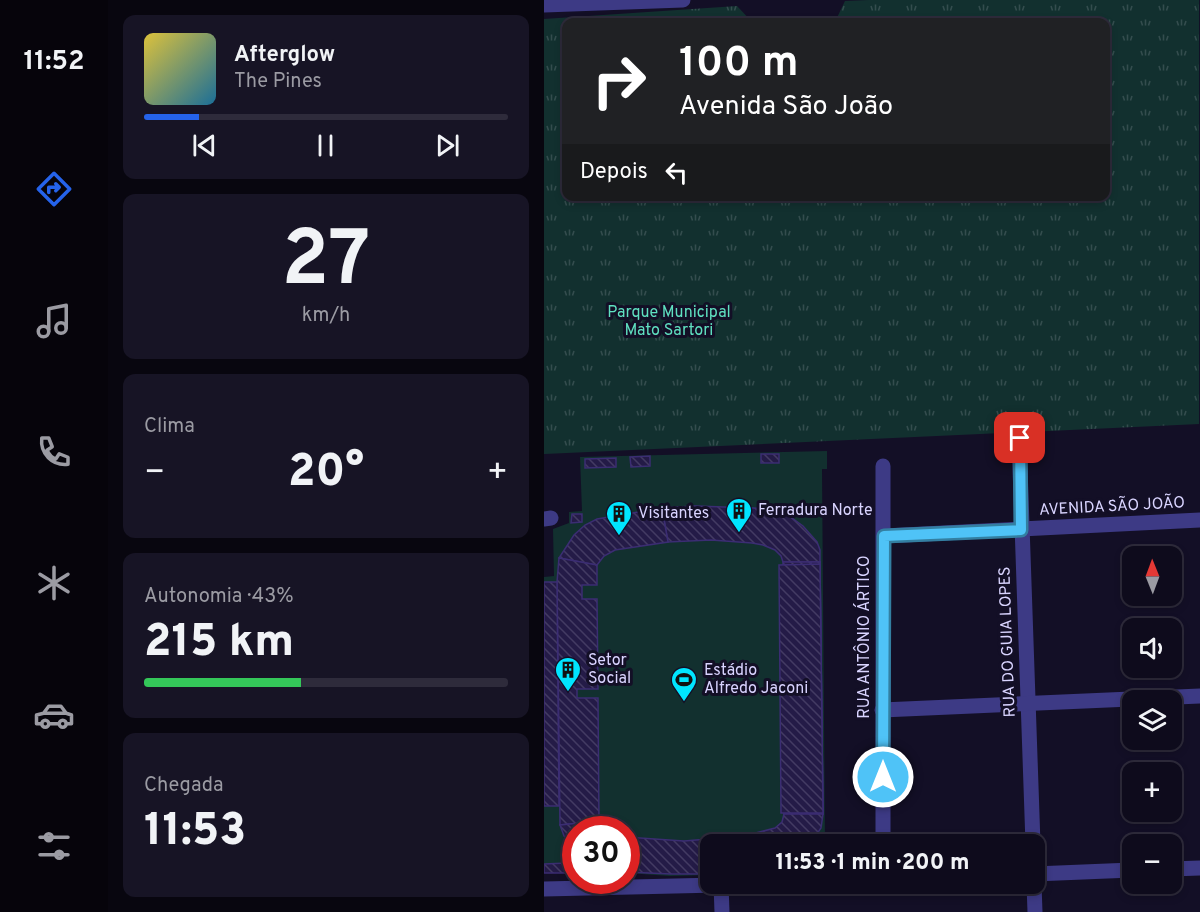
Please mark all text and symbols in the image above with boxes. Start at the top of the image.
text: 100 m [679,38,798,91]
text: Afterglow [234,42,335,69]
icon: right [580,42,658,120]
text: 11:52 [23,45,85,79]
text: The Pines [234,69,322,95]
text: Avenida São João [679,90,893,124]
icon: previous [188,129,221,162]
icon: pause [309,129,342,162]
icon: next [431,129,464,162]
icon: left [660,156,693,189]
text: Depois [580,159,648,186]
icon: directions [33,168,75,210]
text: 27 [282,214,370,313]
icon: music [33,300,75,342]
text: km/h [302,303,350,329]
park label: Parque Municipal Mato Sartori [607,303,731,341]
pin [994,412,1045,463]
text: Clima [144,414,195,440]
icon: arrive [1003,421,1036,454]
icon: phone [33,431,75,473]
text: 20° [288,445,364,502]
text: − [144,453,165,495]
text: + [487,453,508,495]
street label: AVENIDA SÃO JOÃO [1038,490,1185,521]
building icon: Ferradura Norte [724,496,754,534]
building icon: Visitantes [604,499,634,537]
place label: Ferradura Norte [758,501,873,521]
place label: Visitantes [638,504,709,524]
north arrow [1122,546,1182,606]
map controls [1122,546,1182,894]
street label: RUA ANTÔNIO ÁRTICO [853,555,875,719]
icon: climate [33,562,75,604]
street label: RUA DO GUIA LOPES [995,566,1021,718]
text: Autonomia · 43% [144,584,294,610]
text: 215 km [144,615,294,672]
button: sound [1122,618,1182,678]
place label: Setor Social [588,651,631,689]
building icon: Setor Social [553,655,583,693]
place label: Estádio Alfredo Jaconi [704,661,808,699]
sports icon: Estádio Alfredo Jaconi [669,665,699,703]
button: layers [1122,690,1182,750]
icon: car [33,694,75,736]
position arrow [851,745,915,809]
button: + [1122,762,1182,822]
text: Chegada [144,773,224,799]
text: 11:53 [144,804,246,861]
speed limit sign: 30 [562,816,640,894]
icon: filters [33,825,75,867]
button: − [1122,834,1182,894]
text: 11:53 · 1 min · 200 m [775,850,970,877]

